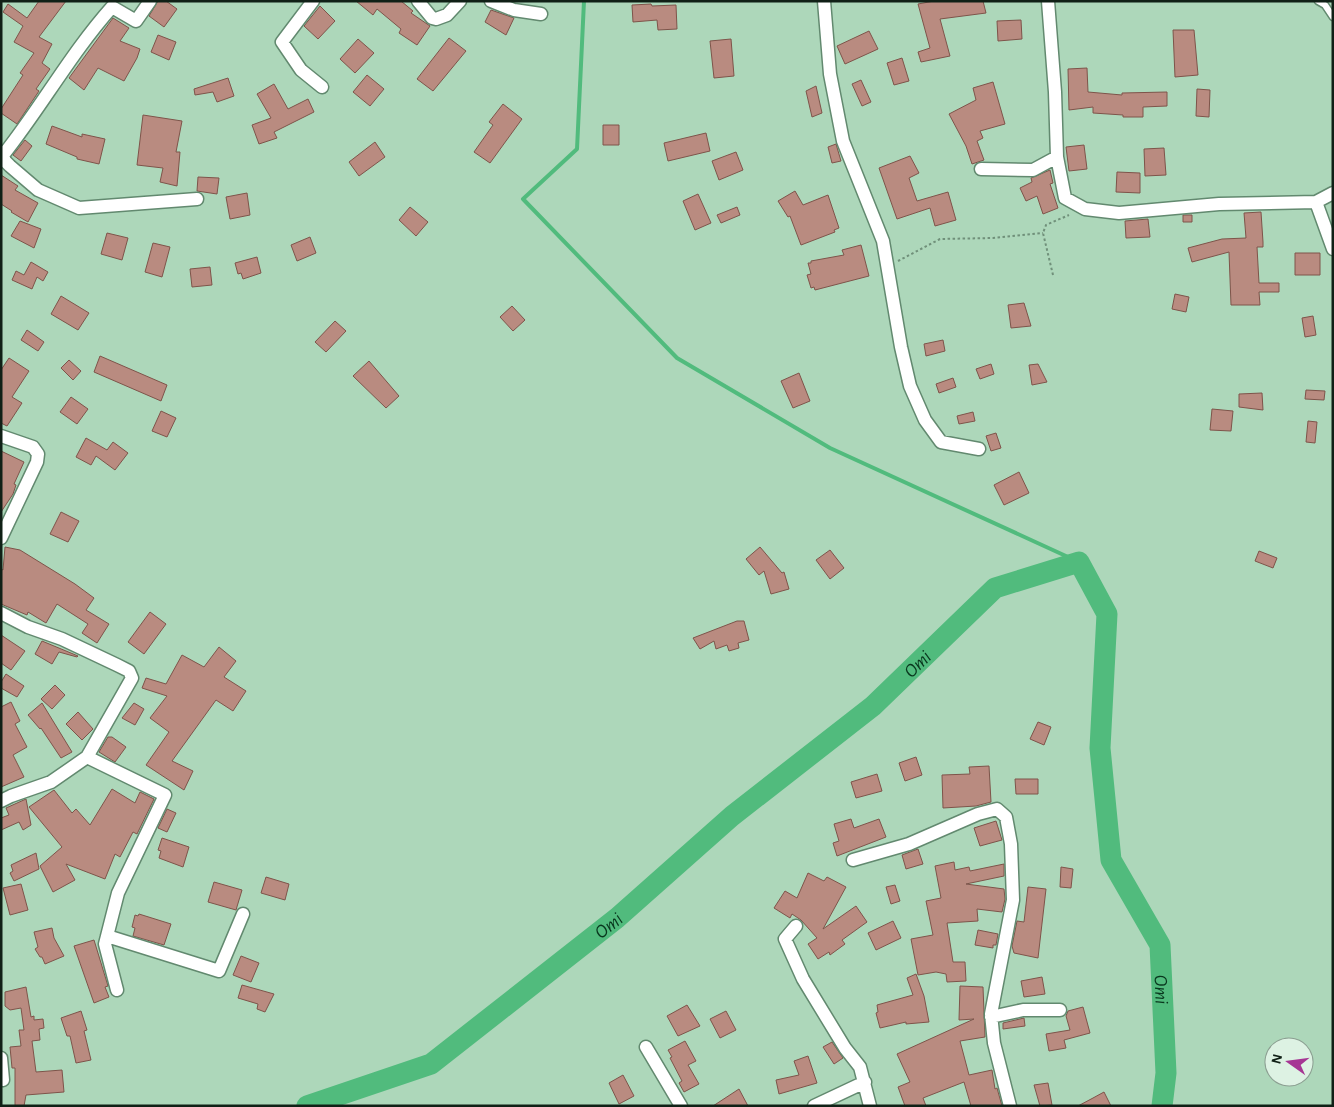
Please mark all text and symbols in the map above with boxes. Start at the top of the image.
water label: Omi [901,648,935,682]
water label: Omi [592,910,627,943]
water label: Omi [1150,974,1171,1005]
north arrow [1264,1037,1314,1087]
text: N [1269,1053,1285,1066]

